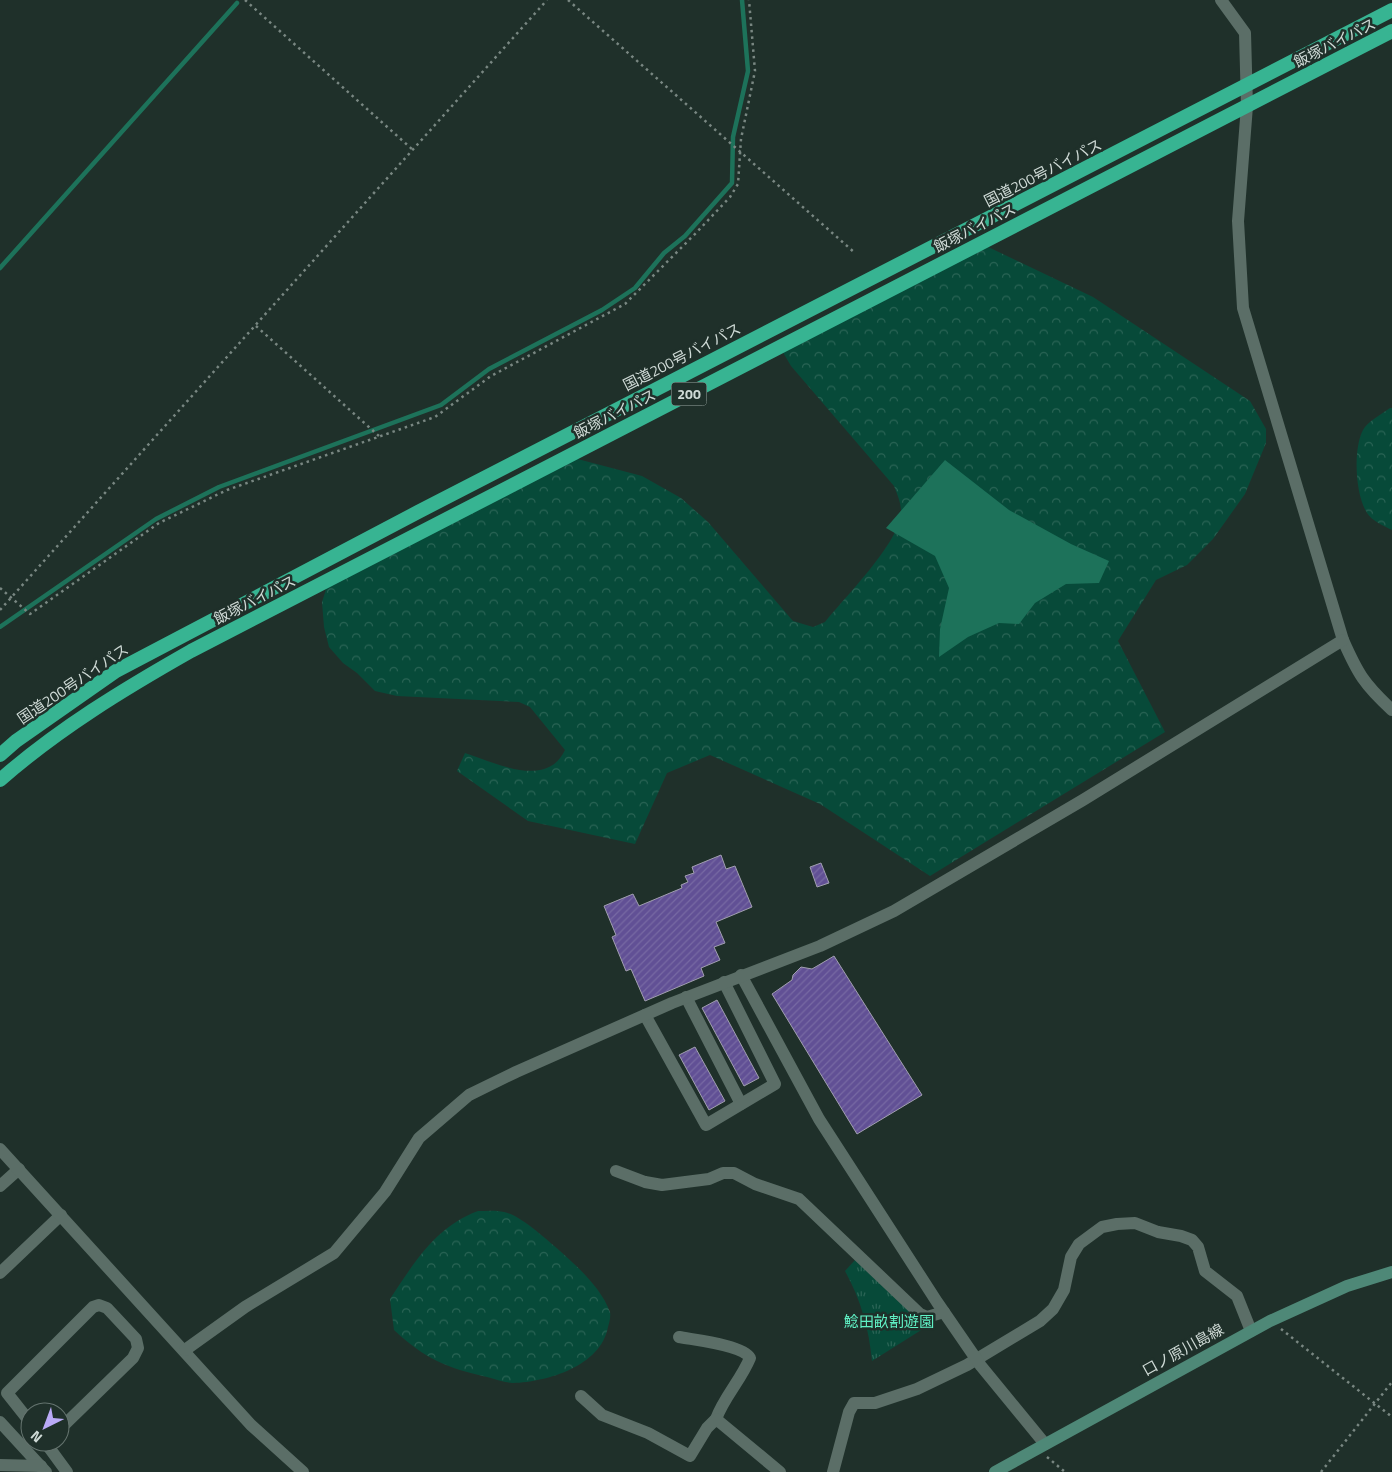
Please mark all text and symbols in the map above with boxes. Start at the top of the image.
street label: 飯塚バイパス [1290,12,1380,73]
street label: 国道200号バイパス [980,133,1106,212]
street label: 飯塚バイパス [930,197,1020,258]
street label: 国道200号バイパス [620,319,744,395]
road number: 200 [672,382,706,406]
street label: 飯塚バイパス [570,383,660,444]
street label: 飯塚バイパス [210,569,300,630]
street label: 国道200号バイパス [12,638,133,729]
park label: 鯰田畝割遊園 [844,1310,934,1333]
street label: 口ノ原川島線 [1138,1318,1228,1381]
north arrow [20,1402,70,1452]
text: N [25,1426,47,1448]

